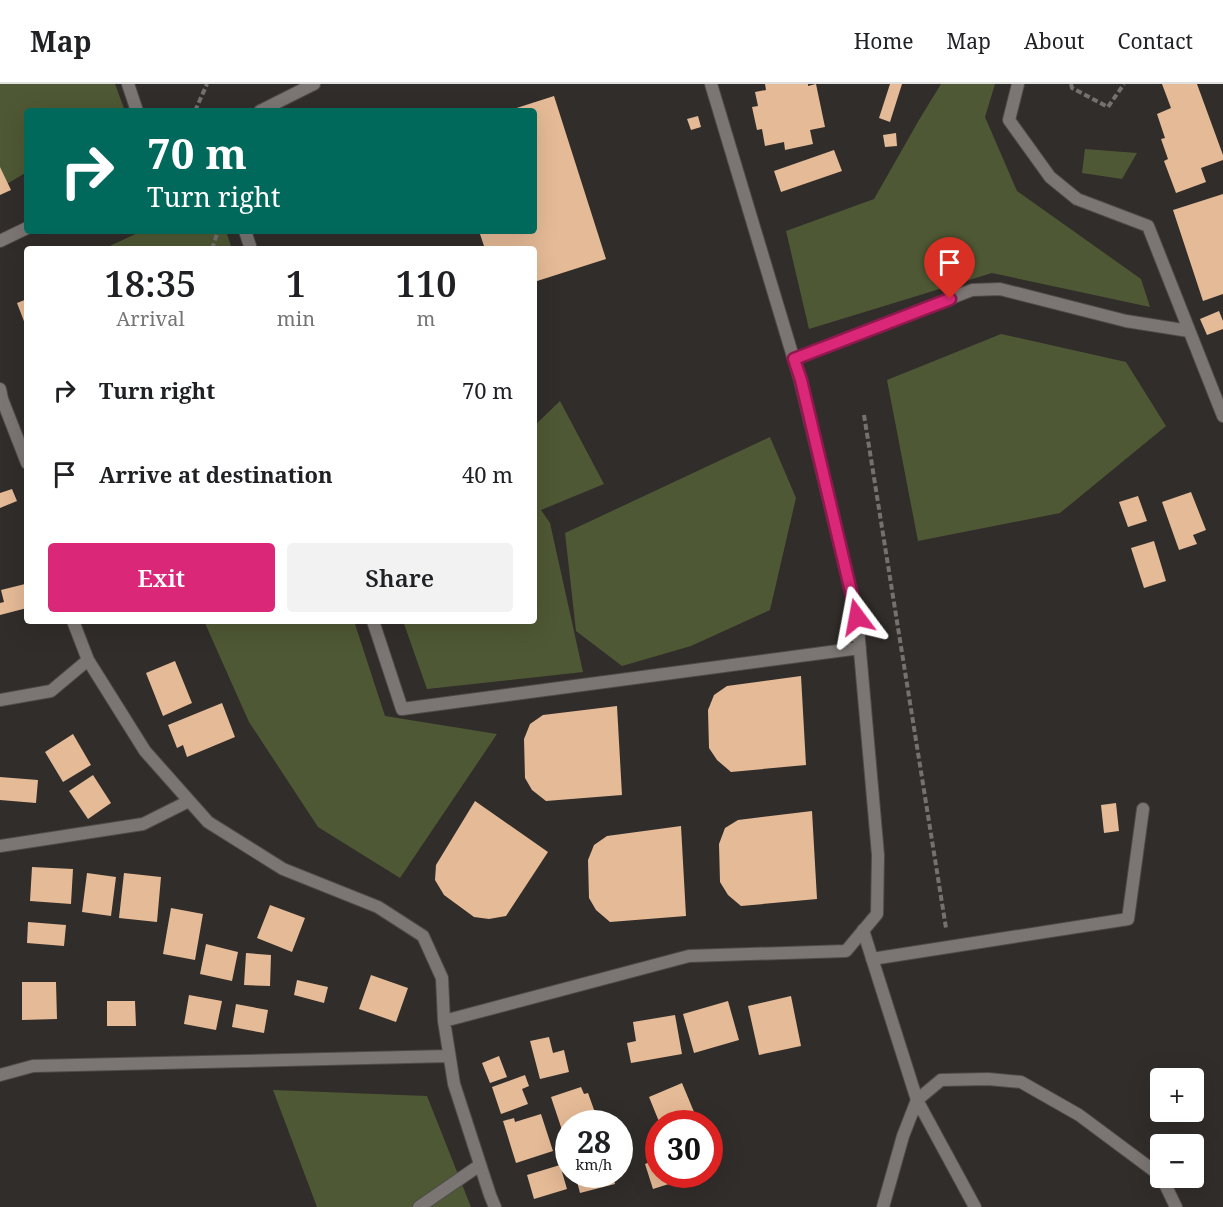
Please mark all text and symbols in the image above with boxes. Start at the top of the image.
text: Map [30,22,92,60]
text: Home [854,27,914,55]
text: Map [947,27,991,55]
text: About [1024,27,1085,55]
text: Contact [1118,27,1193,55]
text: 70 m [147,124,247,181]
icon: right [48,132,126,210]
text: Turn right [147,178,280,215]
pin [924,237,975,299]
icon: arrive [933,246,966,279]
text: 18:35 [105,259,196,308]
text: 1 [286,259,306,308]
text: 110 [396,259,456,308]
text: Arrival [116,305,185,332]
text: min [277,305,315,332]
text: m [417,305,435,332]
icon: right [48,374,81,407]
text: Turn right [99,375,215,405]
text: 70 m [462,375,513,405]
icon: arrive [48,458,81,491]
text: Arrive at destination [99,459,333,489]
text: 40 m [462,459,513,489]
button: Exit [48,543,275,612]
button: Share [287,543,513,612]
position arrow [825,585,889,649]
map controls [1150,1068,1204,1188]
button: + [1150,1068,1204,1122]
speed limit sign: 30 [645,1110,723,1188]
text: 28 [577,1121,611,1162]
button: − [1150,1134,1204,1188]
text: km/h [576,1154,612,1174]

